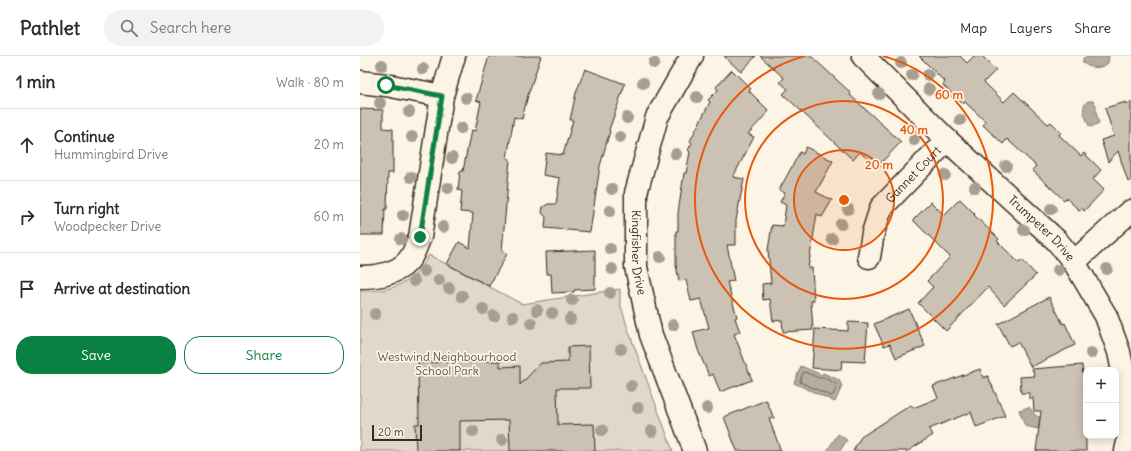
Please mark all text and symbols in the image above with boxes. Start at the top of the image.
search box [104,10,384,46]
text: Pathlet [20,16,80,40]
icon: search [118,17,140,39]
text: Search here [150,18,231,37]
text: Map [960,19,987,37]
text: Layers [1009,19,1052,37]
text: Share [1074,19,1111,37]
text: 1 min [16,71,55,93]
text: Walk · 80 m [276,74,344,91]
route start [377,76,395,94]
text: 60 m [935,87,964,102]
text: 40 m [900,122,929,137]
text: Continue [54,127,115,146]
icon: ahead [16,134,38,156]
text: 20 m [314,136,344,153]
street label: Gannet Court [882,143,944,206]
text: Hummingbird Drive [54,146,168,163]
text: 20 m [865,157,893,172]
street label: Trumpeter Drive [1005,192,1078,264]
centre of rings [837,193,851,207]
text: Turn right [54,199,119,218]
icon: right [16,206,38,228]
text: 60 m [313,208,344,225]
street label: Kingfisher Drive [629,210,650,296]
text: Woodpecker Drive [54,218,161,235]
route end [411,228,429,246]
icon: arrive [16,278,38,300]
text: Arrive at destination [54,279,190,298]
button: Save [16,336,176,374]
button: Share [184,336,344,374]
park label: Westwind Neighbourhood School Park [377,349,517,378]
map controls [1083,367,1119,439]
button: + [1083,367,1119,403]
button: − [1083,403,1119,439]
scale bar [372,423,422,442]
text: 20 m [378,425,404,439]

